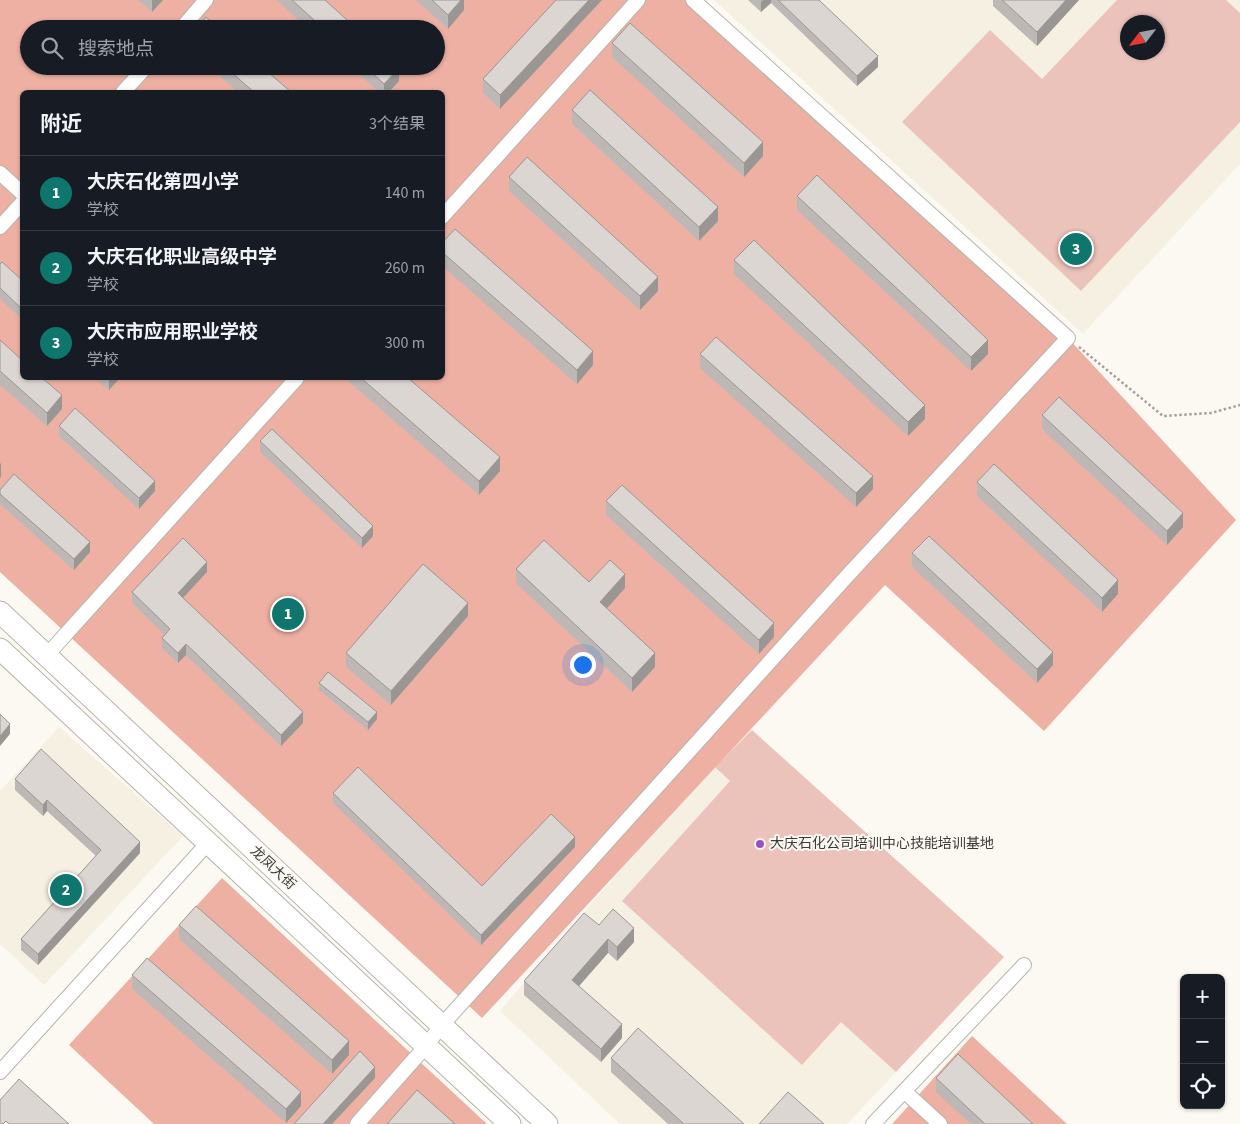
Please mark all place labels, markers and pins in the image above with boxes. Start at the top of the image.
pin: 3 [1060,230,1092,268]
pin: 1 [272,595,304,633]
place label: 大庆石化公司培训中心技能培训基地 [770,834,994,854]
marker: 大庆石化公司培训中心技能培训基地 [754,838,766,850]
pin: 2 [50,871,82,909]

